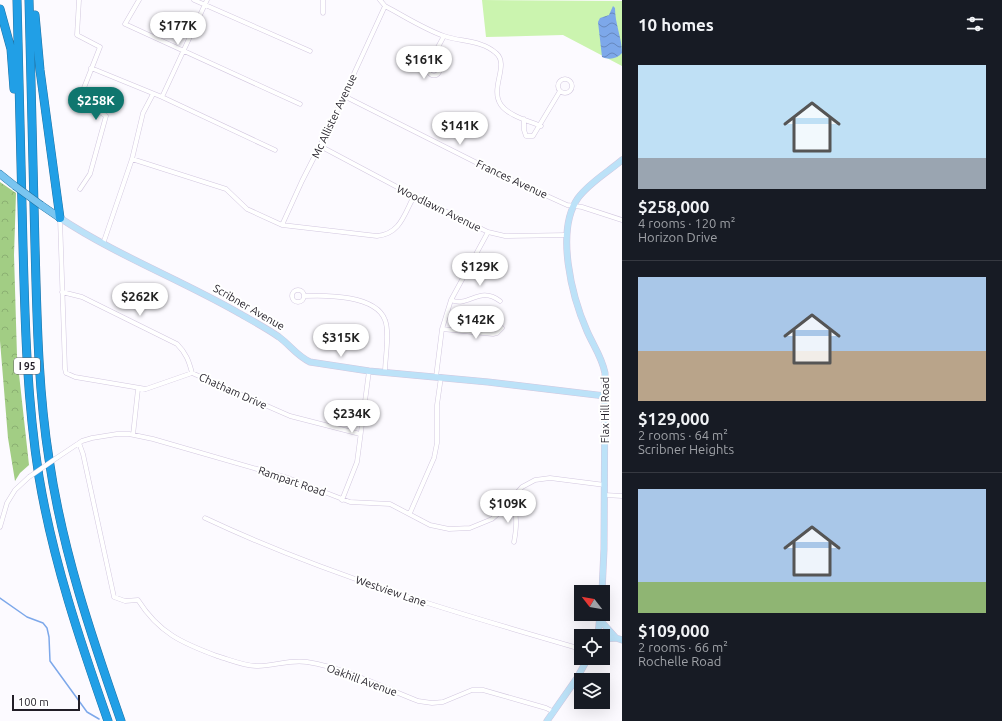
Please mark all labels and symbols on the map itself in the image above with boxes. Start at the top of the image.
pin: $177K [150,12,206,46]
pin: $161K [396,46,452,80]
street label: Mc Allister Avenue [309,72,359,160]
pin: $258K [68,87,124,121]
pin: $141K [432,112,488,146]
street label: Frances Avenue [474,157,550,201]
street label: Woodlawn Avenue [395,182,483,234]
pin: $129K [452,253,508,287]
street label: Scribner Avenue [211,282,287,332]
pin: $262K [112,283,168,317]
pin: $142K [448,306,504,340]
pin: $315K [313,324,369,358]
road number: I 95 [14,358,40,374]
street label: Chatham Drive [197,371,269,411]
street label: Flax Hill Road [599,377,611,443]
pin: $234K [324,400,380,434]
street label: Rampart Road [257,464,327,498]
pin: $109K [480,490,536,524]
street label: Westview Lane [354,573,428,609]
north arrow [574,585,610,621]
street label: Oakhill Avenue [325,662,399,698]
scale bar [12,693,80,712]

